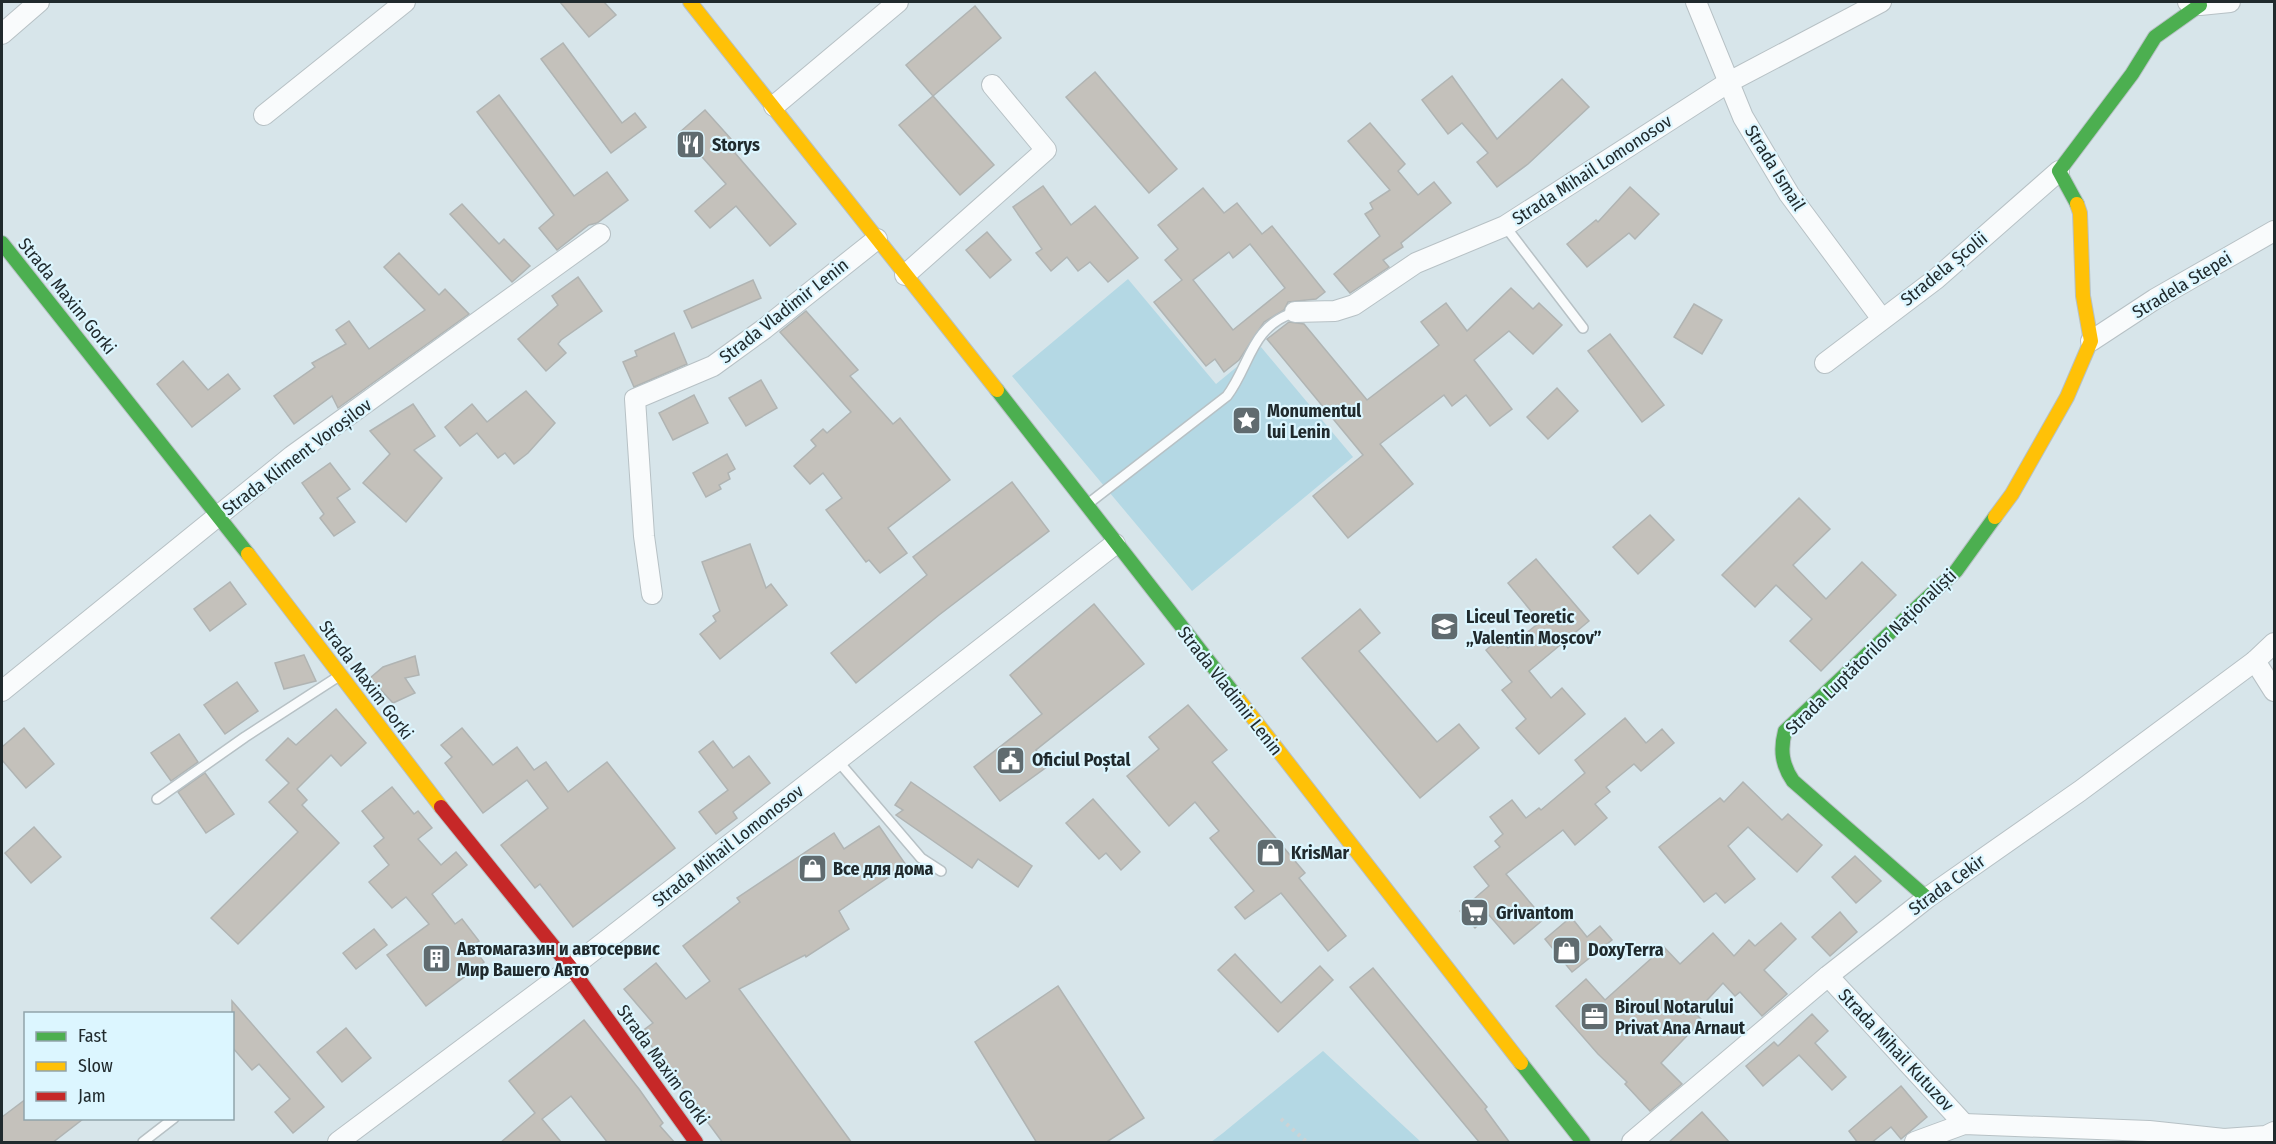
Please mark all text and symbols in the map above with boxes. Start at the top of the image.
street label: Strada Mihail Lomonosov [1508,110,1676,230]
street label: Strada Ismail [1740,121,1810,215]
restaurant icon: Storys [675,129,707,161]
place label: Storys [712,134,760,156]
street label: Stradela Școlii [1896,227,1992,311]
street label: Strada Maxim Gorki [13,233,121,359]
street label: Stradela Stepei [2128,247,2236,323]
street label: Strada Vladimir Lenin [715,254,853,368]
street label: Strada Kliment Voroșilov [218,394,376,520]
place label: Monumentul lui Lenin [1267,400,1361,443]
place icon: Monumentul lui Lenin [1230,405,1262,437]
street label: Strada Luptătorilor Naționaliști [1781,565,1961,739]
place label: Liceul Teoretic „Valentin Moșcov” [1466,606,1602,650]
school or university icon: Liceul Teoretic „Valentin Moșcov” [1429,611,1461,643]
street label: Strada Maxim Gorki [314,616,418,744]
street label: Strada Vladimir Lenin [1173,622,1287,760]
public building icon: Oficiul Poștal [995,744,1027,776]
place label: Oficiul Poștal [1032,749,1130,772]
street label: Strada Mihail Lomonosov [648,780,808,912]
shop icon: KrisMar [1254,837,1286,869]
place label: KrisMar [1291,842,1349,864]
street label: Strada Cekir [1905,850,1990,920]
shop icon: Все для дома [796,853,828,885]
place label: Все для дома [833,858,934,880]
supermarket icon: Grivantom [1459,897,1491,929]
place label: Grivantom [1496,902,1574,924]
shop icon: DoxyTerra [1551,934,1583,966]
place label: Автомагазин и автосервис Мир Вашего Авто [456,938,660,981]
place label: DoxyTerra [1588,939,1664,961]
building icon: Автомагазин и автосервис Мир Вашего Авто [420,943,452,975]
street label: Strada Mihail Kutuzov [1834,984,1958,1116]
place label: Biroul Notarului Privat Ana Arnaut [1615,996,1746,1039]
street label: Strada Maxim Gorki [612,1001,714,1129]
office icon: Biroul Notarului Privat Ana Arnaut [1578,1001,1610,1033]
legend [24,1012,234,1120]
text: Fast [78,1025,107,1047]
text: Slow [78,1055,113,1077]
text: Jam [78,1085,106,1107]

